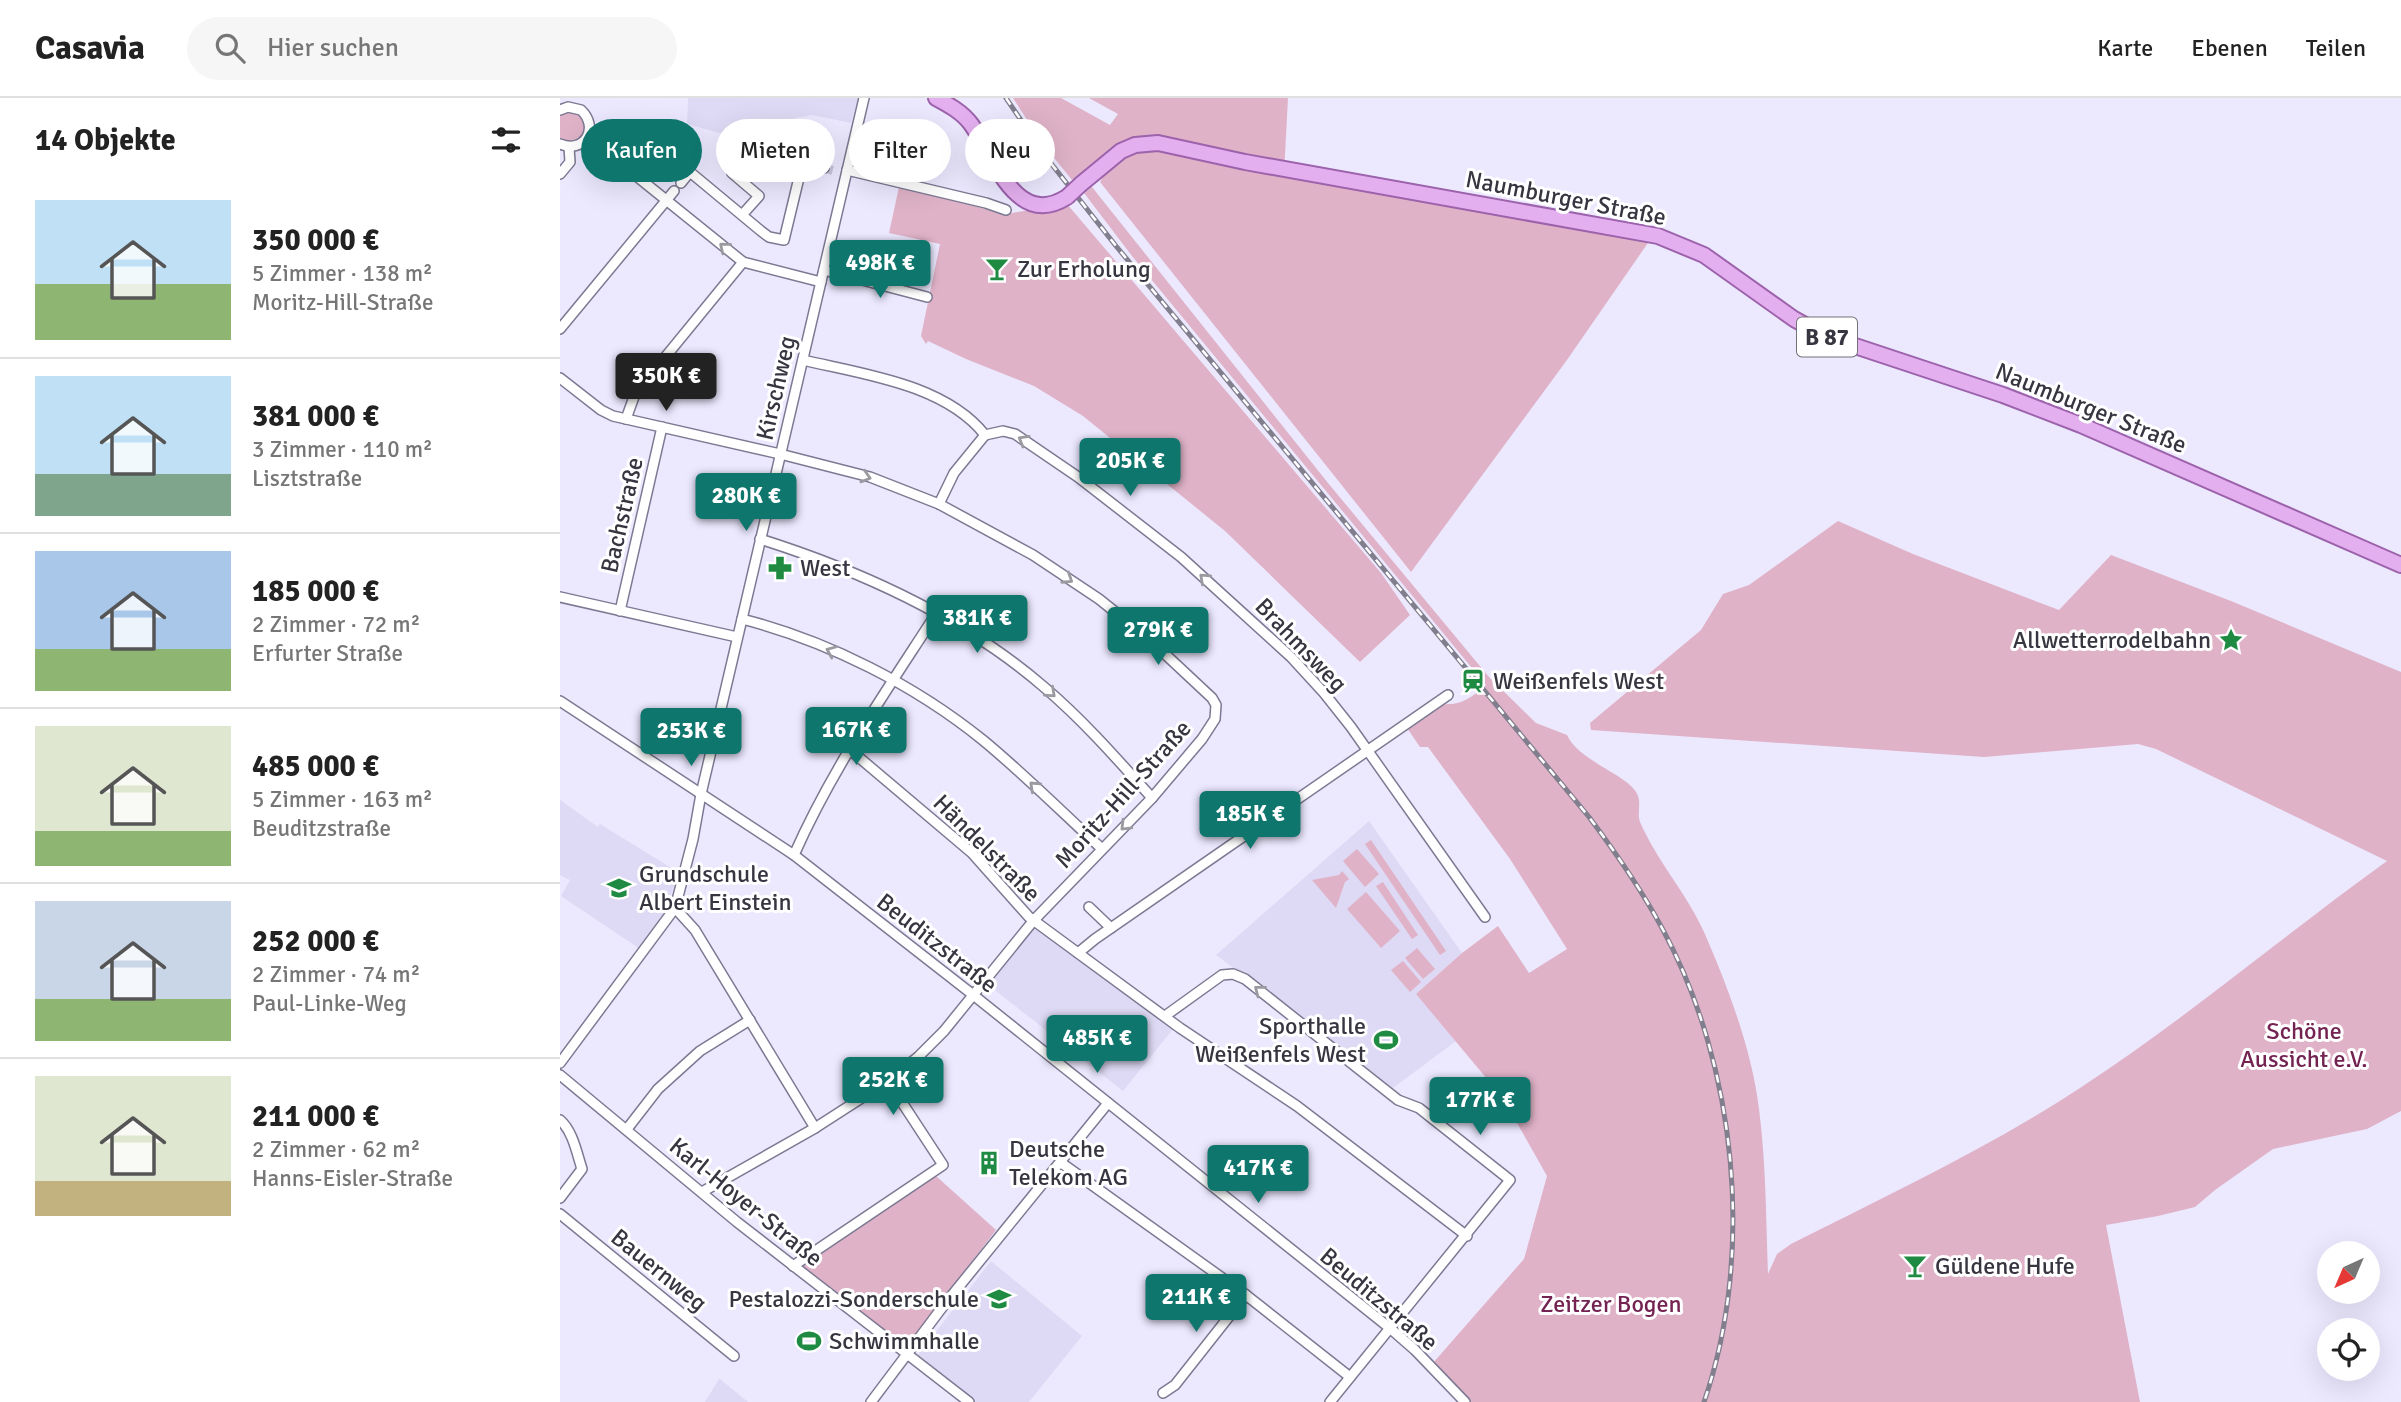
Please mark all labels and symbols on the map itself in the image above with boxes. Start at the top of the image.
street label: Naumburger Straße [1463,164,1669,232]
pin: 498K € [823,240,937,300]
one-way arrow [720,243,732,256]
place label: Zur Erholung [1017,254,1151,284]
bar icon: Zur Erholung [983,255,1011,283]
road number: B 87 [1797,318,1857,356]
street label: Kirschweg [749,333,803,443]
pin: 350K € [609,354,723,413]
street label: Naumburger Straße [1991,356,2191,460]
one-way arrow [1018,435,1031,448]
pin: 205K € [1073,438,1187,498]
street label: Bachstraße [594,454,650,576]
one-way arrow [859,468,871,483]
pin: 280K € [689,474,803,533]
place label: West [800,553,850,583]
pharmacy icon: West [766,554,794,582]
one-way arrow [1060,570,1073,583]
one-way arrow [1199,574,1212,586]
street label: Brahmsweg [1249,592,1353,698]
pin: 381K € [920,596,1034,655]
pin: 279K € [1101,608,1215,667]
place label: Allwetterrodelbahn [2013,625,2211,655]
place icon: Allwetterrodelbahn [2217,626,2245,654]
one-way arrow [825,646,837,660]
place label: Weißenfels West [1493,666,1664,696]
station icon: Weißenfels West [1459,667,1487,695]
one-way arrow [1043,685,1056,698]
pin: 253K € [634,708,748,768]
pin: 167K € [799,708,913,767]
street label: Moritz-Hill-Straße [1049,714,1197,874]
one-way arrow [1029,782,1042,794]
street label: Händelstraße [927,788,1047,908]
pin: 185K € [1193,792,1307,851]
one-way arrow [1120,818,1133,831]
place label: Grundschule Albert Einstein [639,859,792,917]
school or university icon: Grundschule Albert Einstein [605,874,633,902]
street label: Beuditzstraße [871,887,1003,999]
one-way arrow [1255,986,1267,999]
place label: Sporthalle Weißenfels West [1195,1011,1366,1069]
pin: 485K € [1040,1016,1154,1075]
park label: Schöne Aussicht e.V. [2240,1016,2368,1074]
sports icon: Sporthalle Weißenfels West [1372,1026,1400,1054]
pin: 252K € [836,1058,950,1117]
pin: 177K € [1423,1077,1537,1137]
street label: Karl-Hoyer-Straße [663,1131,829,1273]
place label: Deutsche Telekom AG [1009,1134,1128,1192]
pin: 417K € [1201,1146,1315,1205]
building icon: Deutsche Telekom AG [975,1149,1003,1177]
street label: Bauernweg [605,1222,713,1318]
street label: Beuditzstraße [1314,1241,1444,1357]
north arrow [2317,1241,2380,1304]
place label: Güldene Hufe [1935,1251,2075,1281]
bar icon: Güldene Hufe [1901,1252,1929,1280]
pin: 211K € [1139,1274,1253,1334]
place label: Pestalozzi-Sonderschule [728,1284,979,1314]
school or university icon: Pestalozzi-Sonderschule [985,1285,1013,1313]
park label: Zeitzer Bogen [1540,1289,1682,1319]
place label: Schwimmhalle [829,1326,980,1356]
sports icon: Schwimmhalle [795,1327,823,1355]

